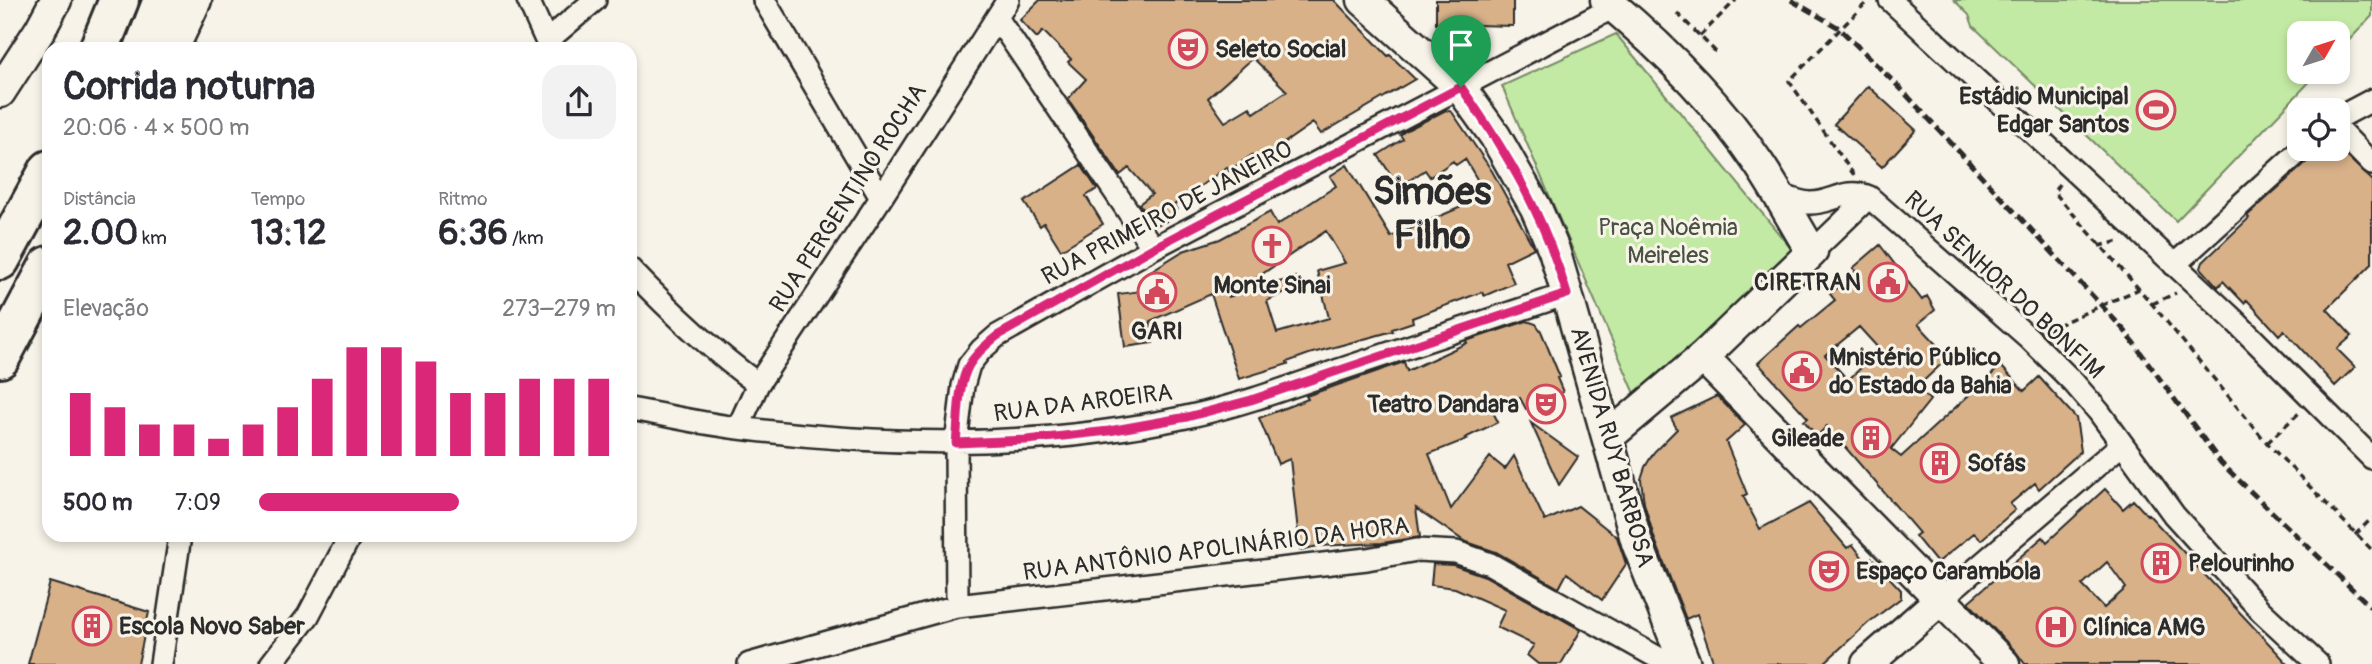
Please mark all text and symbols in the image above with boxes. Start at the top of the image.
pin [1431,15,1491,87]
north arrow [2287,21,2350,84]
map controls [2287,21,2350,161]
icon: arrive [1442,26,1480,64]
theatre icon: Seleto Social [1167,28,1209,70]
place label: Seleto Social [1215,35,1346,64]
text: Corrida noturna [63,63,315,111]
button: share [542,65,616,139]
street label: RUA PERGENTINO ROCHA [763,78,933,318]
place label: Estádio Municipal Edgar Santos [1959,82,2129,139]
sports icon: Estádio Municipal Edgar Santos [2135,89,2177,131]
button: locate [2287,98,2350,161]
text: 20:06 · 4 × 500 m [63,113,249,142]
street label: RUA PRIMEIRO DE JANEIRO [1037,135,1297,291]
district label: Simões Filho [1373,168,1491,260]
street label: RUA SENHOR DO BONFIM [1898,185,2110,385]
text: Distância [63,187,136,211]
text: Tempo [251,187,305,211]
text: Ritmo [438,187,487,211]
text: 2.00 [63,211,138,255]
text: 13:12 [251,211,326,255]
text: 6:36 [438,211,508,255]
park label: Praça Noêmia Meireles [1598,213,1738,270]
church icon: Monte Sinai [1251,225,1293,267]
text: km [138,226,167,250]
text: /km [508,226,544,250]
public building icon: CIRETRAN [1867,261,1909,303]
place label: CIRETRAN [1754,268,1861,297]
public building icon: GARI [1136,271,1178,313]
place label: Monte Sinai [1213,271,1331,300]
text: Elevação [63,294,149,323]
text: 273–279 m [502,294,616,323]
place label: GARI [1131,317,1183,346]
street label: AVENIDA RUY BARBOSA [1564,323,1660,571]
place label: Mnistério Público do Estado da Bahia [1829,343,2012,400]
public building icon: Mnistério Público do Estado da Bahia [1781,350,1823,392]
street label: RUA DA AROEIRA [992,378,1174,428]
theatre icon: Teatro Dandara [1525,383,1567,425]
place label: Teatro Dandara [1366,390,1519,419]
building icon: Gileade [1850,417,1892,459]
place label: Gileade [1771,424,1845,453]
building icon: Sofás [1919,442,1961,484]
place label: Sofás [1967,449,2026,478]
text: 500 m [63,488,132,517]
text: 7:09 [175,488,221,517]
street label: RUA ANTÔNIO APOLINÁRIO DA HORA [1021,511,1411,587]
building icon: Pelourinho [2140,542,2182,584]
place label: Pelourinho [2188,549,2294,578]
theatre icon: Espaço Carambola [1808,550,1850,592]
place label: Espaço Carambola [1856,557,2041,586]
building icon: Escola Novo Saber [71,605,113,647]
hospital icon: Clínica AMG [2035,606,2077,648]
place label: Escola Novo Saber [119,612,305,641]
place label: Clínica AMG [2083,613,2206,642]

